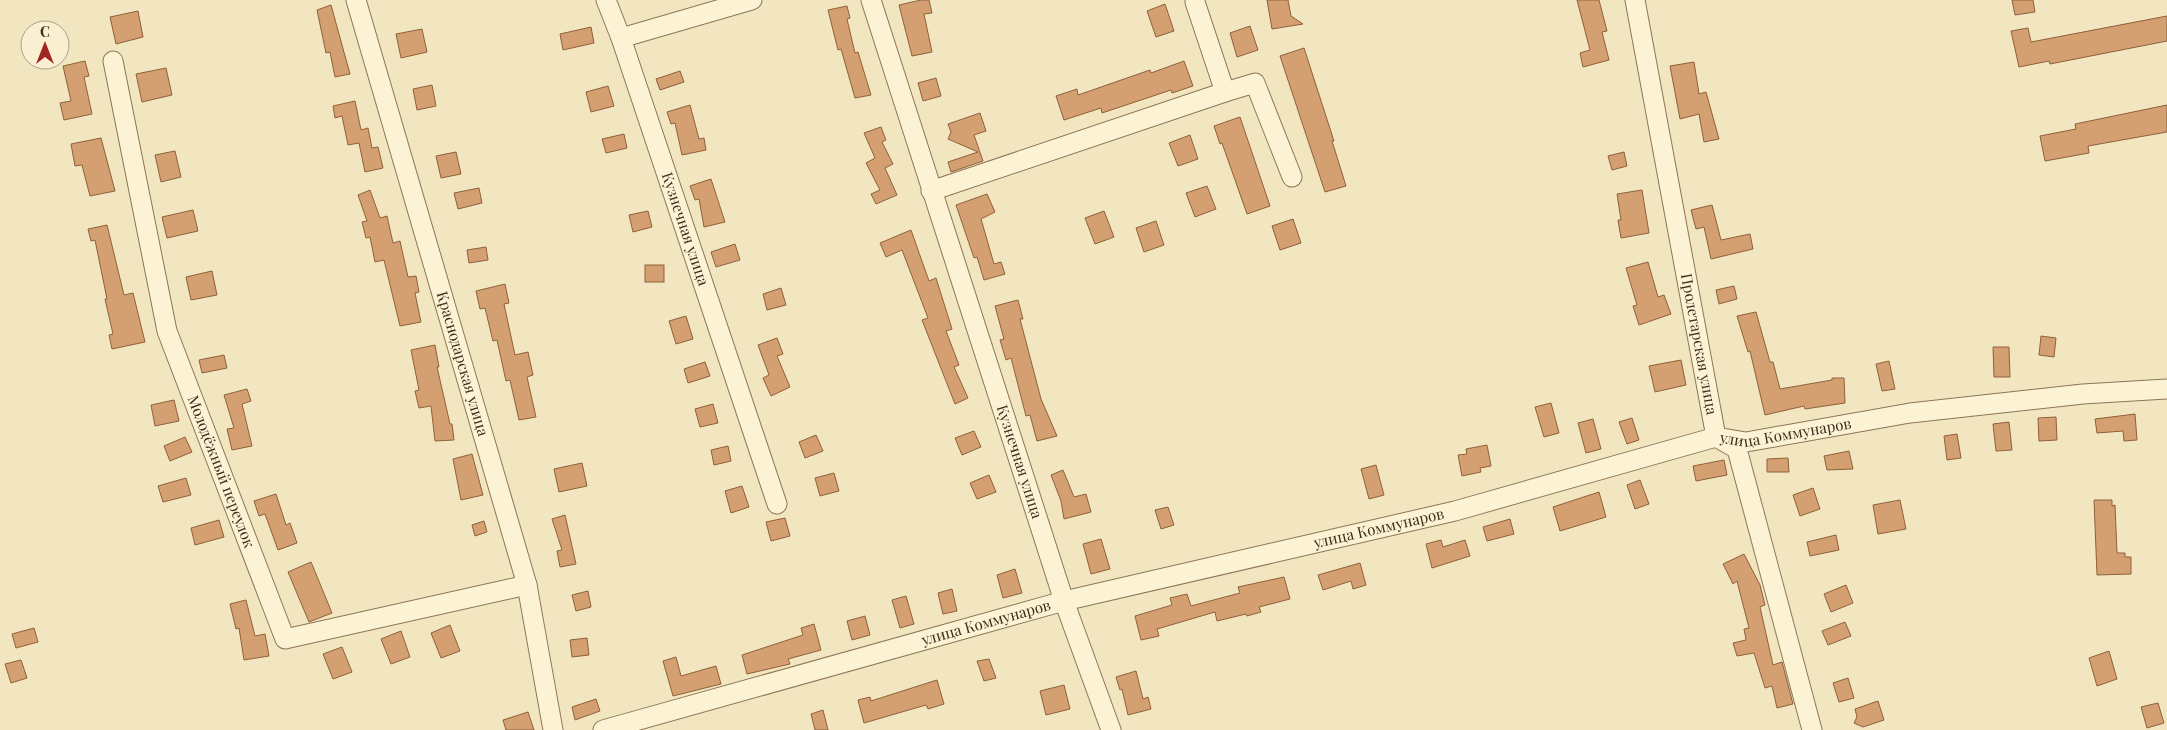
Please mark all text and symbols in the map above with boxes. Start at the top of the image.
north arrow [20,20,70,70]
text: С [40,22,50,41]
street label: Кузнечная улица [658,170,714,289]
street label: Пролетарская улица [1677,272,1723,417]
street label: Краснодарская улица [433,289,494,439]
street label: Молодёжный переулок [184,392,260,551]
street label: Кузнечная улица [993,402,1048,521]
street label: улица Коммунаров [1718,413,1853,451]
street label: улица Коммунаров [1311,503,1446,552]
street label: улица Коммунаров [918,594,1053,650]

